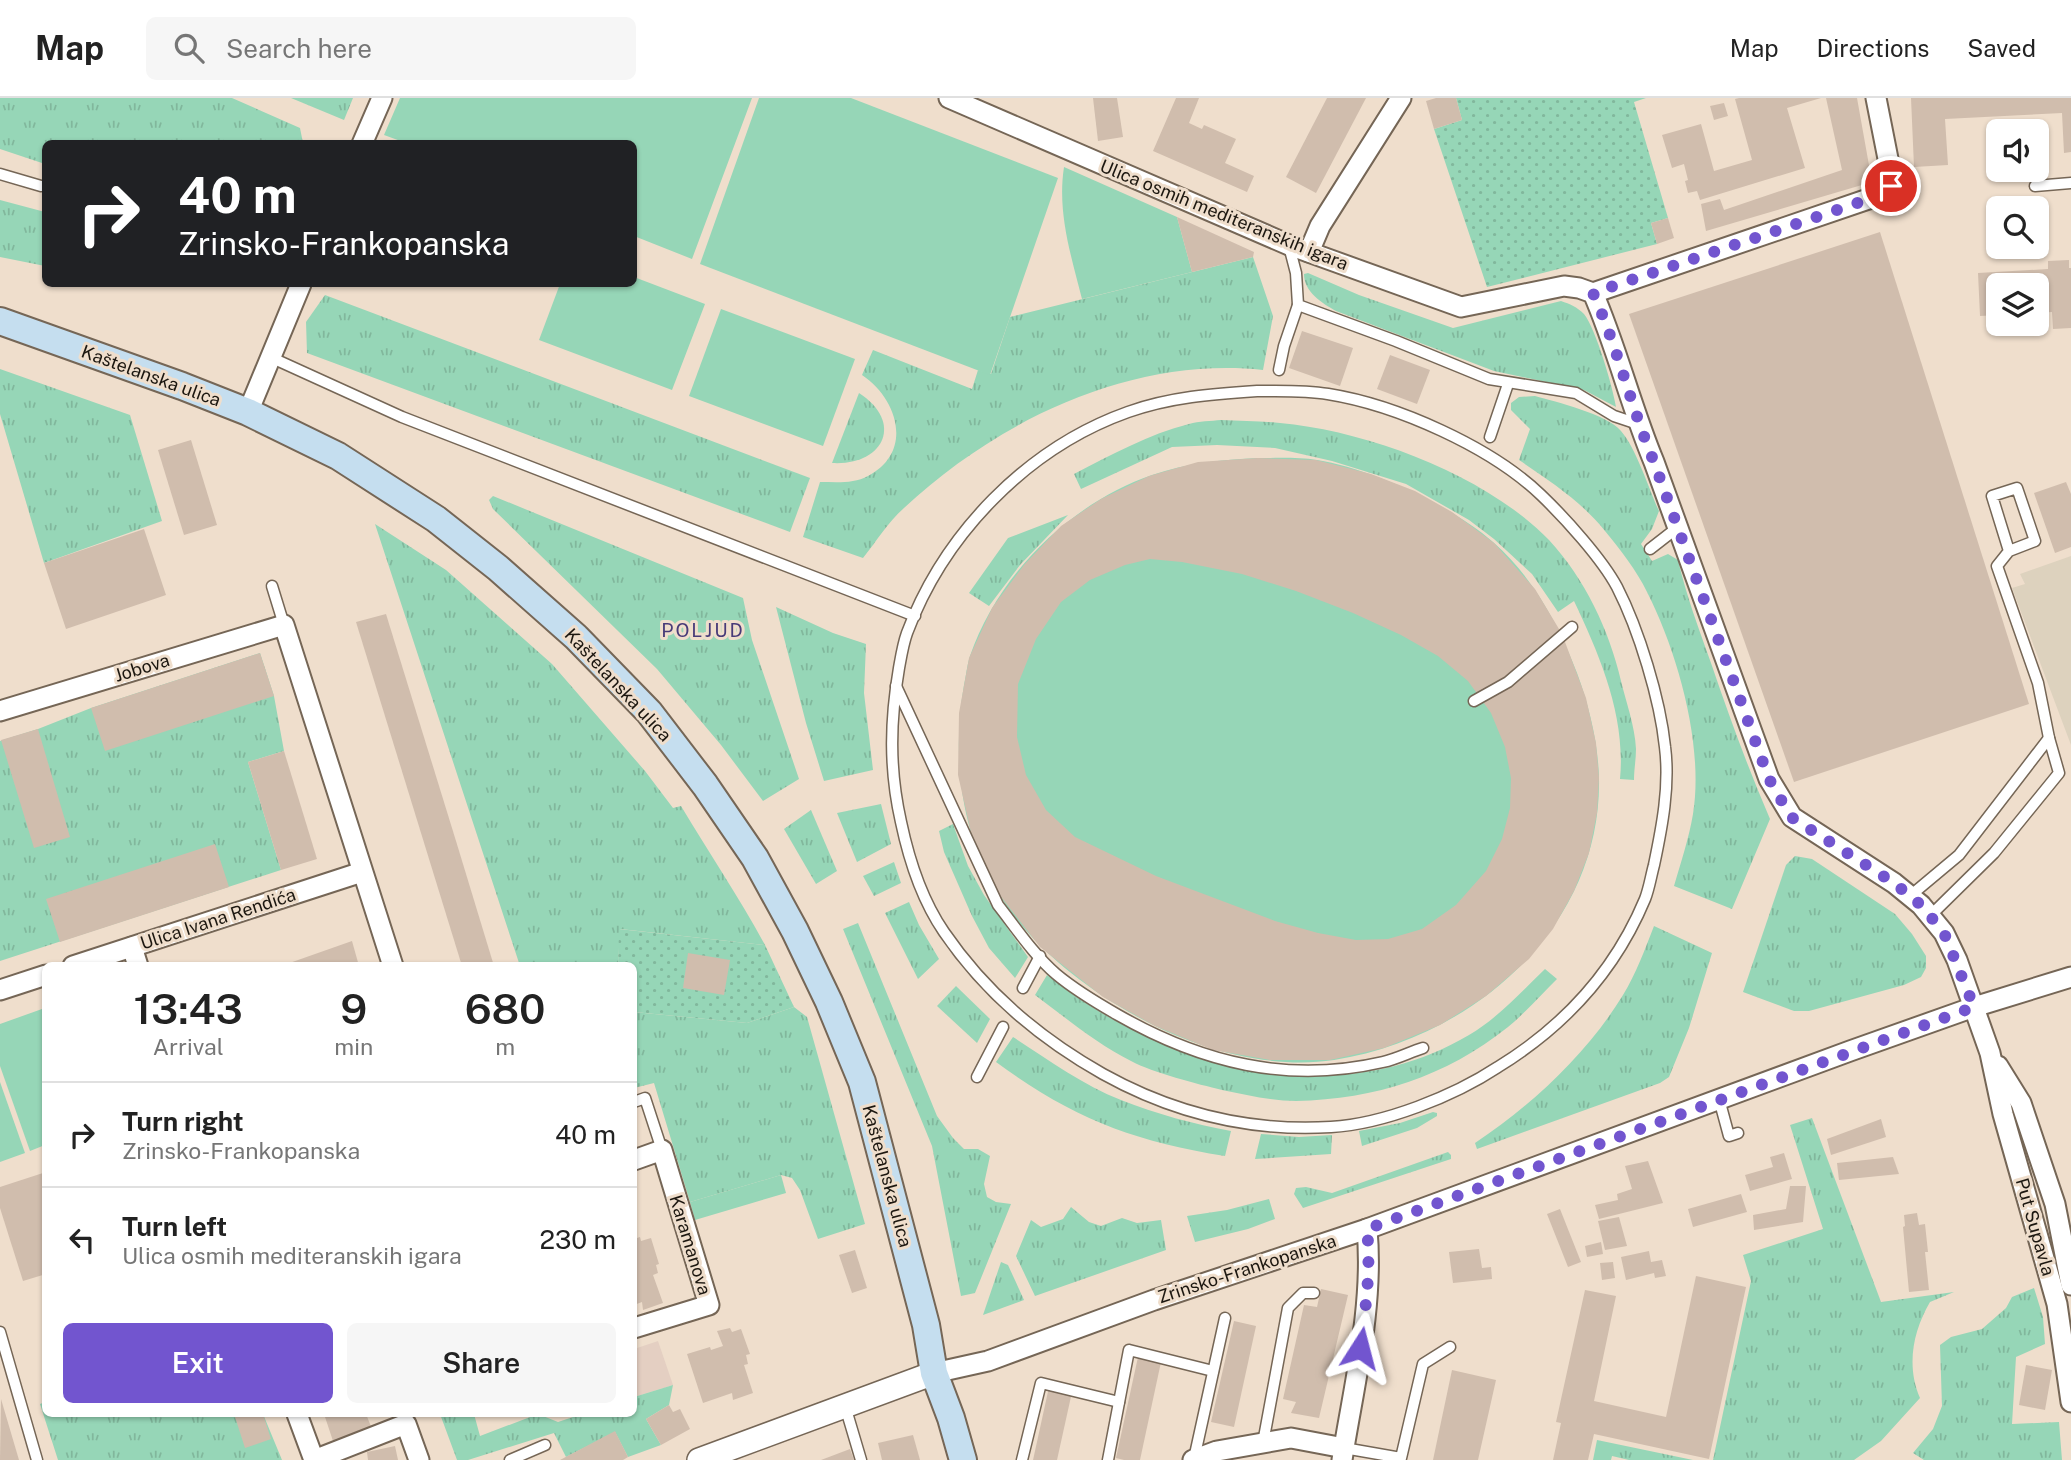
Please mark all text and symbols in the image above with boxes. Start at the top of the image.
search box [146,17,636,80]
text: Map [35,29,104,67]
icon: search [170,29,208,67]
text: Search here [226,33,372,64]
text: Map [1730,34,1779,62]
text: Directions [1817,34,1929,62]
text: Saved [1967,34,2036,62]
map controls [1986,119,2049,336]
button: sound [1986,119,2049,182]
street label: Ulica osmih mediteranskih igara [1097,155,1351,274]
pin [1861,156,1921,216]
text: 40 m [178,166,297,224]
icon: arrive [1872,167,1910,205]
icon: right [63,168,154,259]
button: search [1986,196,2049,259]
text: Zrinsko-Frankopanska [178,225,509,262]
button: layers [1986,273,2049,336]
street label: Kaštelanska ulica [79,341,224,410]
district label: POLJUD [661,619,745,641]
street label: Kaštelanska ulica [561,624,676,745]
street label: Jobova [112,649,172,686]
street label: Ulica Ivana Rendića [137,883,298,954]
text: 13:43 [133,984,243,1033]
text: 9 [340,984,367,1033]
text: 680 [465,984,546,1033]
text: Arrival [153,1033,224,1060]
text: min [334,1033,373,1060]
text: m [495,1033,515,1060]
street label: Kaštelanska ulica [858,1102,917,1249]
text: Turn right [122,1106,244,1137]
icon: right [63,1116,101,1154]
text: 40 m [555,1119,616,1150]
text: Zrinsko-Frankopanska [122,1137,360,1164]
street label: Put Supavla [2012,1176,2059,1278]
street label: Karamanova [665,1192,716,1297]
text: Turn left [122,1211,227,1242]
icon: left [63,1221,101,1259]
text: 230 m [540,1224,616,1255]
street label: Zrinsko-Frankopanska [1155,1230,1339,1307]
text: Ulica osmih mediteranskih igara [122,1242,462,1269]
position arrow [1323,1311,1397,1385]
button: Exit [63,1323,333,1403]
button: Share [347,1323,616,1403]

